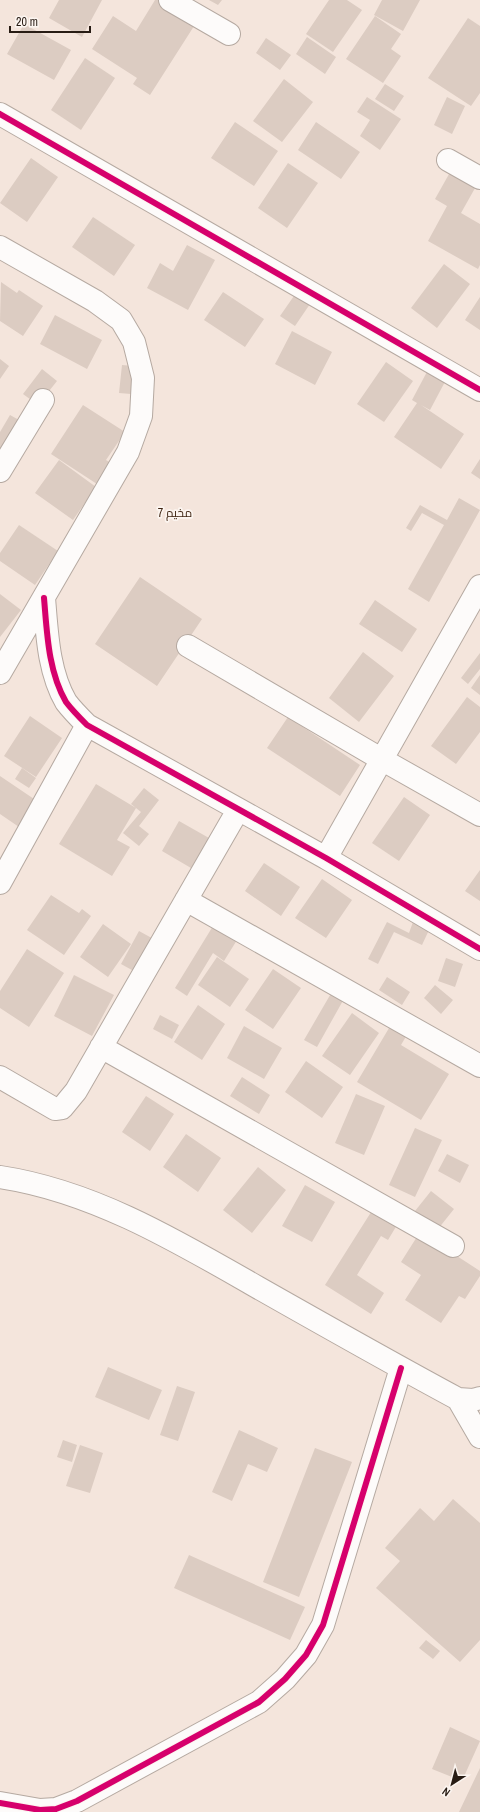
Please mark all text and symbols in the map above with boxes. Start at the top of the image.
scale bar [10,8,90,34]
text: 20 m [16,14,38,30]
district label: مخيم 7 [158,505,192,521]
north arrow [432,1764,472,1804]
text: N [439,1785,453,1800]

